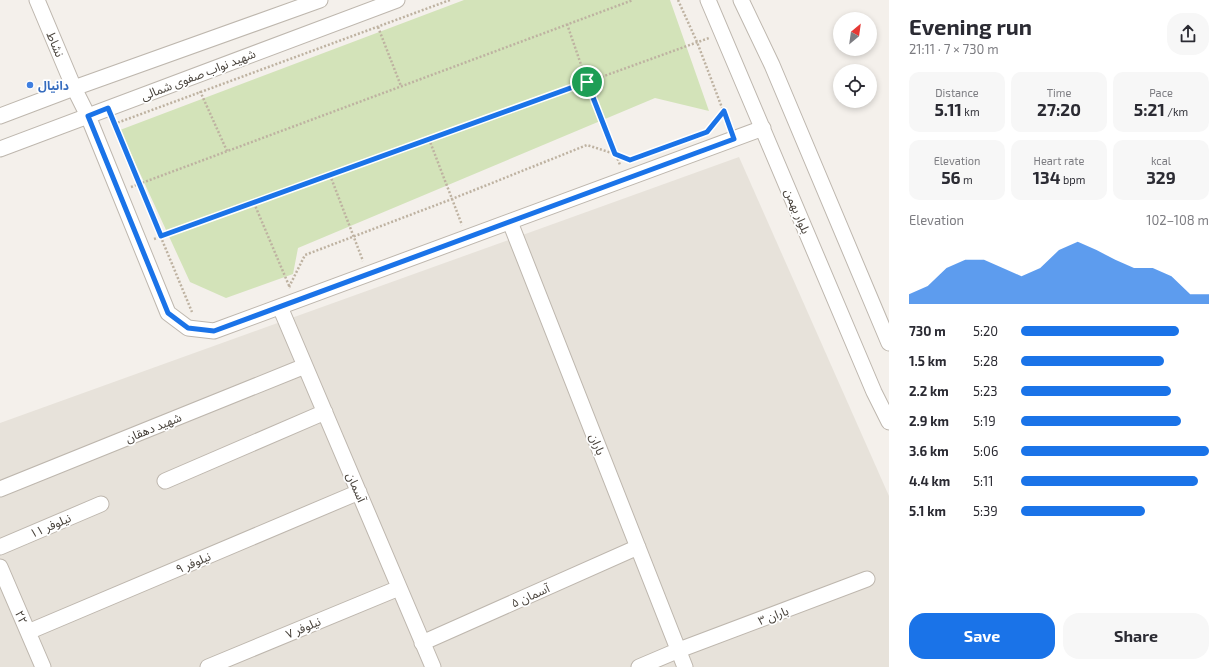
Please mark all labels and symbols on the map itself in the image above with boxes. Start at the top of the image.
north arrow [833,12,877,56]
street label: نشاط [44,29,68,59]
street label: شهید نواب صفوی شمالی [139,46,258,103]
pin [570,65,604,99]
place label: دانیال [38,78,69,93]
marker: دانیال [25,80,35,90]
street label: بلوار بهمن [781,186,814,236]
street label: شهید دهقان [123,409,184,446]
street label: باران [586,431,609,457]
street label: آسمان [344,470,370,505]
street label: نیلوفر ۱۱ [27,510,73,541]
street label: نیلوفر ۹ [173,548,213,577]
street label: آسمان ۵ [509,580,552,611]
street label: باران ۳ [756,603,791,628]
street label: ۲۲ [13,608,31,626]
street label: نیلوفر ۷ [283,613,323,642]

